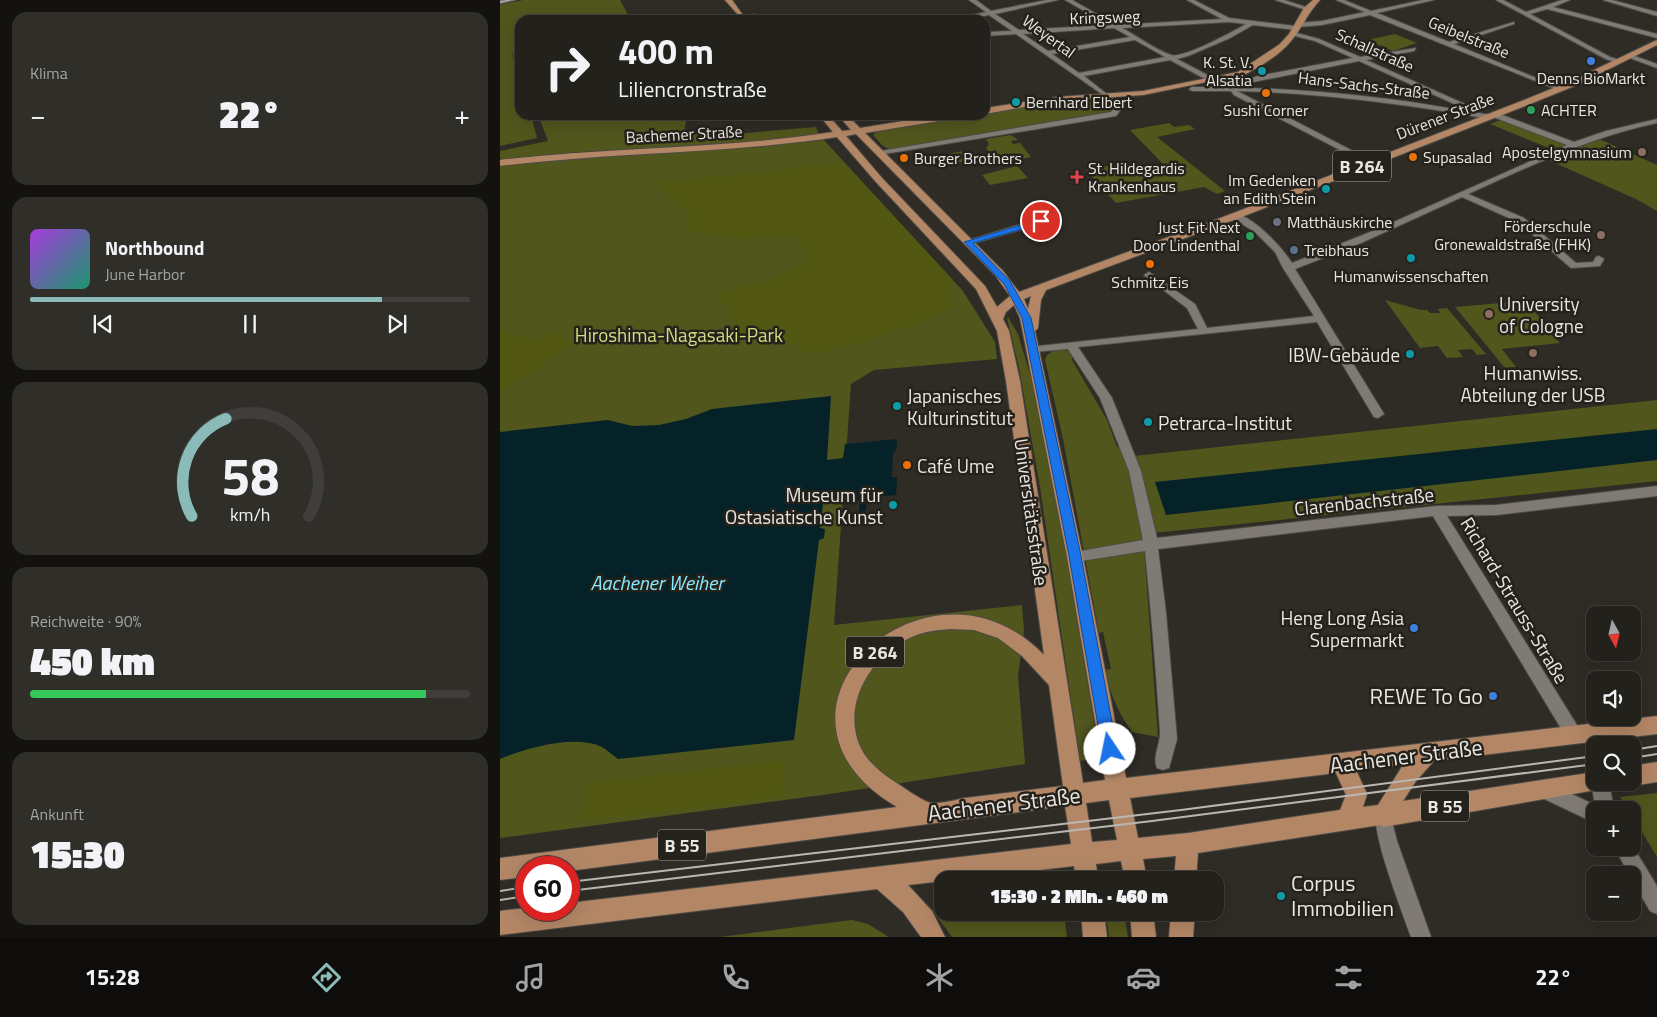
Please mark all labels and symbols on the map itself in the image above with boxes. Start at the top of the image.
street label: Kringsweg [1069,4,1141,30]
street label: Weyertal [1018,9,1080,63]
street label: Geibelstraße [1425,10,1513,64]
street label: Schallstraße [1332,22,1418,78]
place label: K. St. V. Alsatia [1203,50,1252,92]
marker: Denns BioMarkt [1585,55,1597,67]
marker: K. St. V. Alsatia [1256,65,1268,77]
street label: Hans-Sachs-Straße [1297,65,1431,105]
place label: Denns BioMarkt [1537,66,1646,90]
street label: Dürener Straße [1393,86,1497,146]
marker: Sushi Corner [1260,87,1272,99]
place label: Bernhard Elbert [1026,90,1133,114]
marker: Bernhard Elbert [1010,96,1022,108]
place label: Sushi Corner [1224,98,1309,122]
place label: ACHTER [1541,98,1597,122]
marker: ACHTER [1525,104,1537,116]
street label: Bachemer Straße [625,119,743,149]
place label: Apostelgymnasium [1502,140,1632,164]
place label: Supasalad [1423,145,1492,169]
place label: Burger Brothers [914,146,1022,170]
marker: Apostelgymnasium [1636,146,1648,158]
road number: B 264 [1333,150,1391,182]
marker: Supasalad [1407,151,1419,163]
marker: Burger Brothers [898,152,910,164]
place label: St. Hildegardis Krankenhaus [1088,156,1185,198]
place label: Im Gedenken an Edith Stein [1223,168,1316,210]
marker: St. Hildegardis Krankenhaus [1070,170,1084,184]
marker: Im Gedenken an Edith Stein [1320,183,1332,195]
pin [1020,200,1062,242]
place label: Matthäuskirche [1287,210,1392,234]
place label: Förderschule Gronewaldstraße (FHK) [1434,214,1591,256]
place label: Just Fit Next Door Lindenthal [1133,215,1240,257]
marker: Matthäuskirche [1271,216,1283,228]
marker: Förderschule Gronewaldstraße (FHK) [1595,229,1607,241]
marker: Just Fit Next Door Lindenthal [1244,230,1256,242]
place label: Treibhaus [1304,238,1369,262]
marker: Treibhaus [1288,244,1300,256]
marker: Humanwissenschaften [1405,252,1417,264]
marker: Schmitz Eis [1144,258,1156,270]
place label: Humanwissenschaften [1333,264,1489,288]
place label: Schmitz Eis [1111,270,1189,294]
place label: University of Cologne [1499,289,1584,340]
marker: University of Cologne [1483,308,1495,320]
park label: Hiroshima-Nagasaki-Park [575,320,783,349]
place label: IBW-Gebäude [1288,340,1400,369]
marker: Humanwiss. Abteilung der USB [1527,347,1539,359]
marker: IBW-Gebäude [1404,348,1416,360]
place label: Humanwiss. Abteilung der USB [1461,358,1605,409]
place label: Japanisches Kulturinstitut [907,381,1013,432]
marker: Japanisches Kulturinstitut [891,400,903,412]
place label: Petrarca-Institut [1158,408,1292,437]
marker: Petrarca-Institut [1142,416,1154,428]
street label: Universitätsstraße [1007,436,1057,588]
place label: Café Ume [917,451,994,480]
marker: Café Ume [901,459,913,471]
street label: Clarenbachstraße [1293,479,1435,523]
place label: Museum für Ostasiatische Kunst [725,480,883,531]
marker: Museum für Ostasiatische Kunst [887,499,899,511]
street label: Richard-Strauss-Straße [1454,511,1576,689]
water label: Aachener Weiher [590,567,726,598]
place label: Heng Long Asia Supermarkt [1280,603,1404,654]
north arrow [1586,606,1641,661]
marker: Heng Long Asia Supermarkt [1408,622,1420,634]
road number: B 264 [846,636,904,668]
place label: REWE To Go [1370,679,1483,713]
marker: REWE To Go [1487,690,1499,702]
position arrow [1083,722,1135,774]
street label: Aachener Straße [1328,730,1484,782]
street label: Aachener Straße [926,778,1082,830]
road number: B 55 [1421,790,1469,821]
road number: B 55 [658,830,706,860]
speed limit sign: 60 [515,856,580,921]
place label: Corpus Immobilien [1291,866,1394,925]
marker: Corpus Immobilien [1275,890,1287,902]

